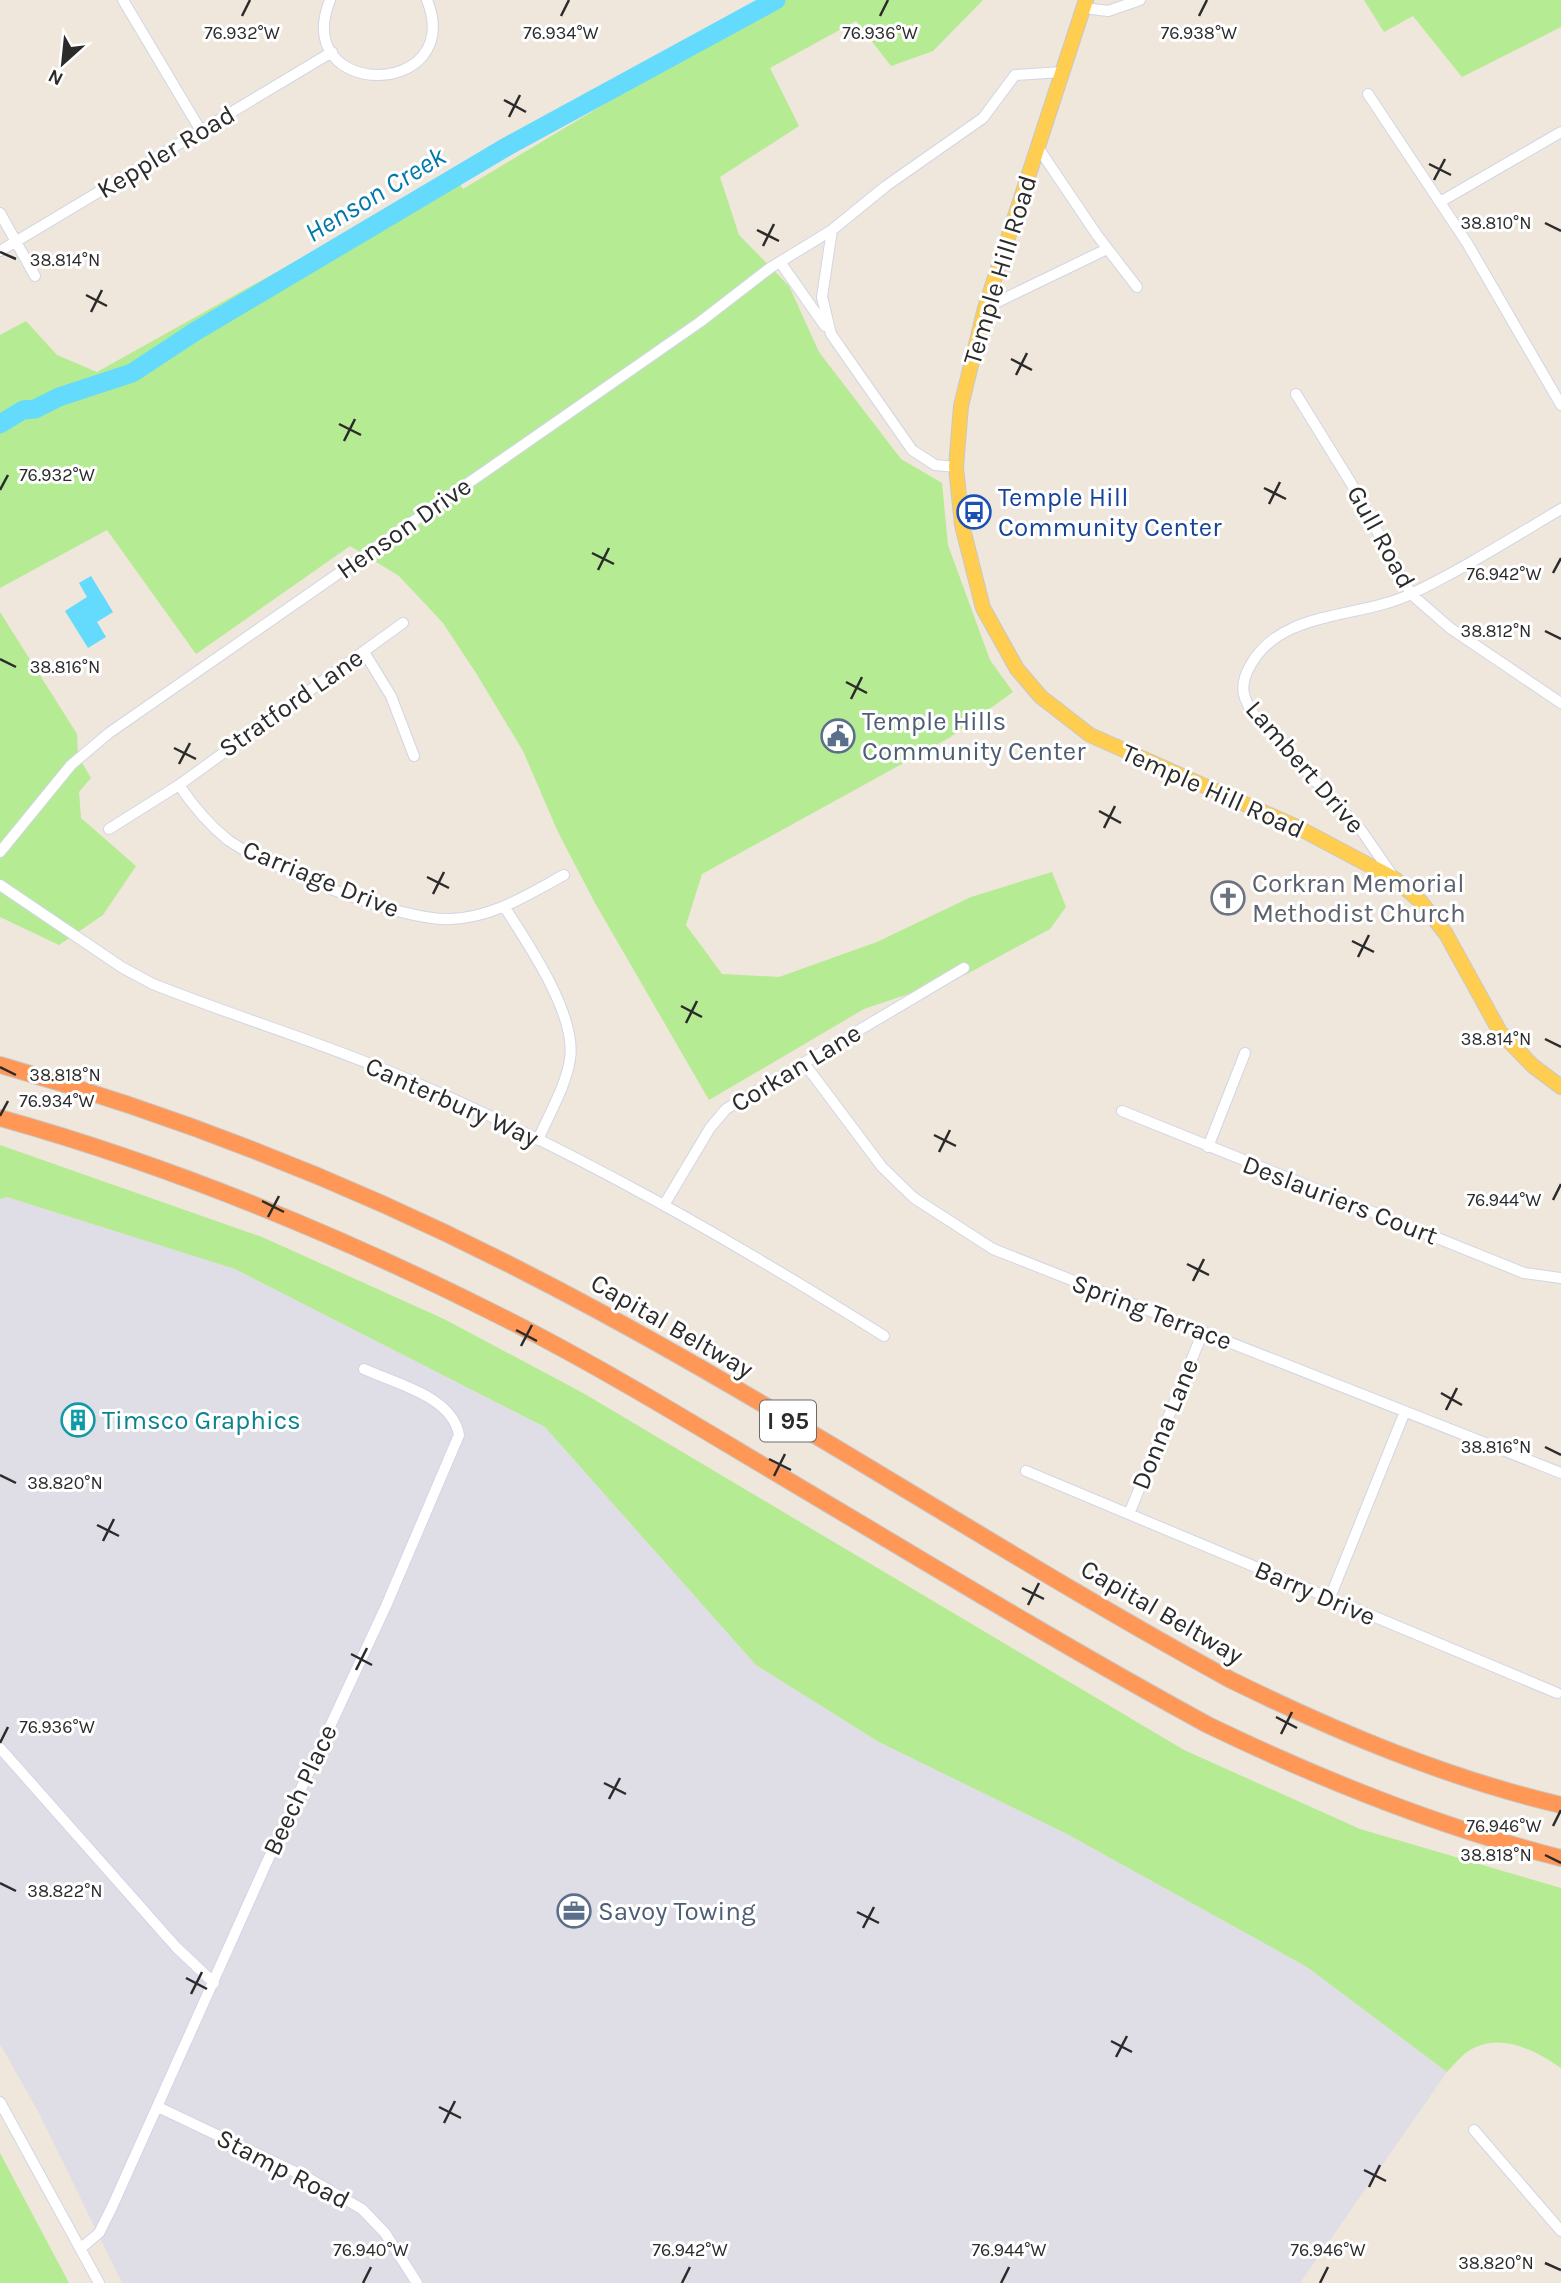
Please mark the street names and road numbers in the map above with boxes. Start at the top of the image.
street label: Keppler Road [91,99,241,205]
street label: Temple Hill Road [956,172,1044,368]
street label: Henson Drive [331,470,477,586]
street label: Gull Road [1340,480,1422,594]
street label: Stratford Lane [213,642,369,764]
street label: Lambert Drive [1239,694,1371,840]
street label: Temple Hill Road [1117,737,1309,845]
street label: Carriage Drive [238,834,404,924]
street label: Corkan Lane [725,1017,867,1119]
street label: Canterbury Way [361,1050,543,1154]
street label: Deslauriers Court [1238,1149,1442,1252]
street label: Capital Beltway [585,1267,759,1385]
street label: Spring Terrace [1068,1267,1236,1357]
street label: Donna Lane [1125,1354,1205,1494]
road number: I 95 [760,1400,816,1442]
street label: Capital Beltway [1075,1553,1249,1671]
street label: Barry Drive [1250,1554,1380,1632]
street label: Beech Place [256,1720,344,1860]
street label: Stamp Road [211,2122,355,2216]

